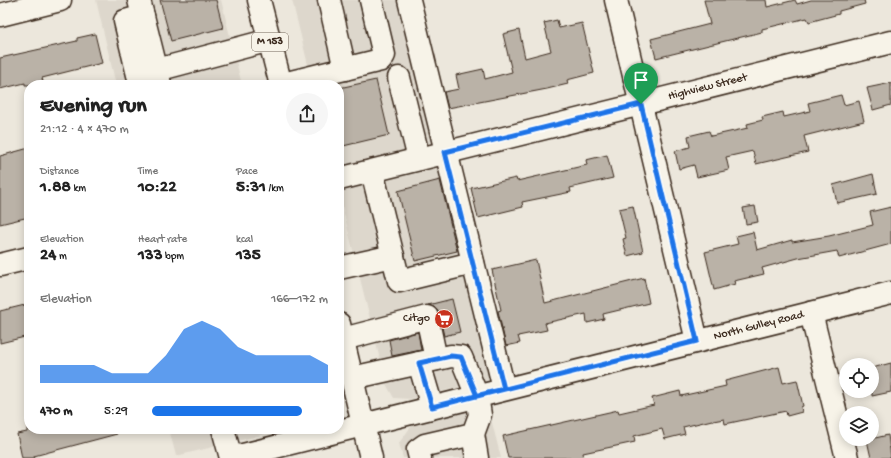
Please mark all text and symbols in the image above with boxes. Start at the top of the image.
road number: M 153 [252,33,288,51]
pin [624,63,658,104]
icon: arrive [630,69,652,91]
street label: Highview Street [667,71,750,104]
button: share [286,93,328,135]
text: Evening run [40,94,147,120]
text: 21:12 · 4 × 470 m [40,122,129,137]
text: Distance [40,166,79,178]
text: Time [138,166,158,178]
text: Pace [236,166,258,178]
text: 1.88 [40,178,71,198]
text: 10:22 [138,178,177,198]
text: 5:31 [236,178,266,198]
text: km [71,183,86,195]
text: /km [266,183,284,195]
text: Elevation [40,234,84,246]
text: Heart rate [138,234,187,246]
text: kcal [236,234,253,246]
text: 24 [40,246,56,266]
text: 133 [138,246,163,266]
text: 135 [236,246,261,266]
text: m [56,251,67,263]
text: bpm [163,251,184,263]
text: Elevation [40,292,92,307]
text: 166–172 m [271,292,328,307]
supermarket icon: Citgo [433,308,455,330]
street label: North Gulley Road [712,308,806,344]
place label: Citgo [403,312,430,326]
map controls [839,358,879,446]
button: locate [839,358,879,398]
text: 470 m [40,404,73,419]
text: 5:29 [104,404,128,419]
button: layers [839,406,879,446]

